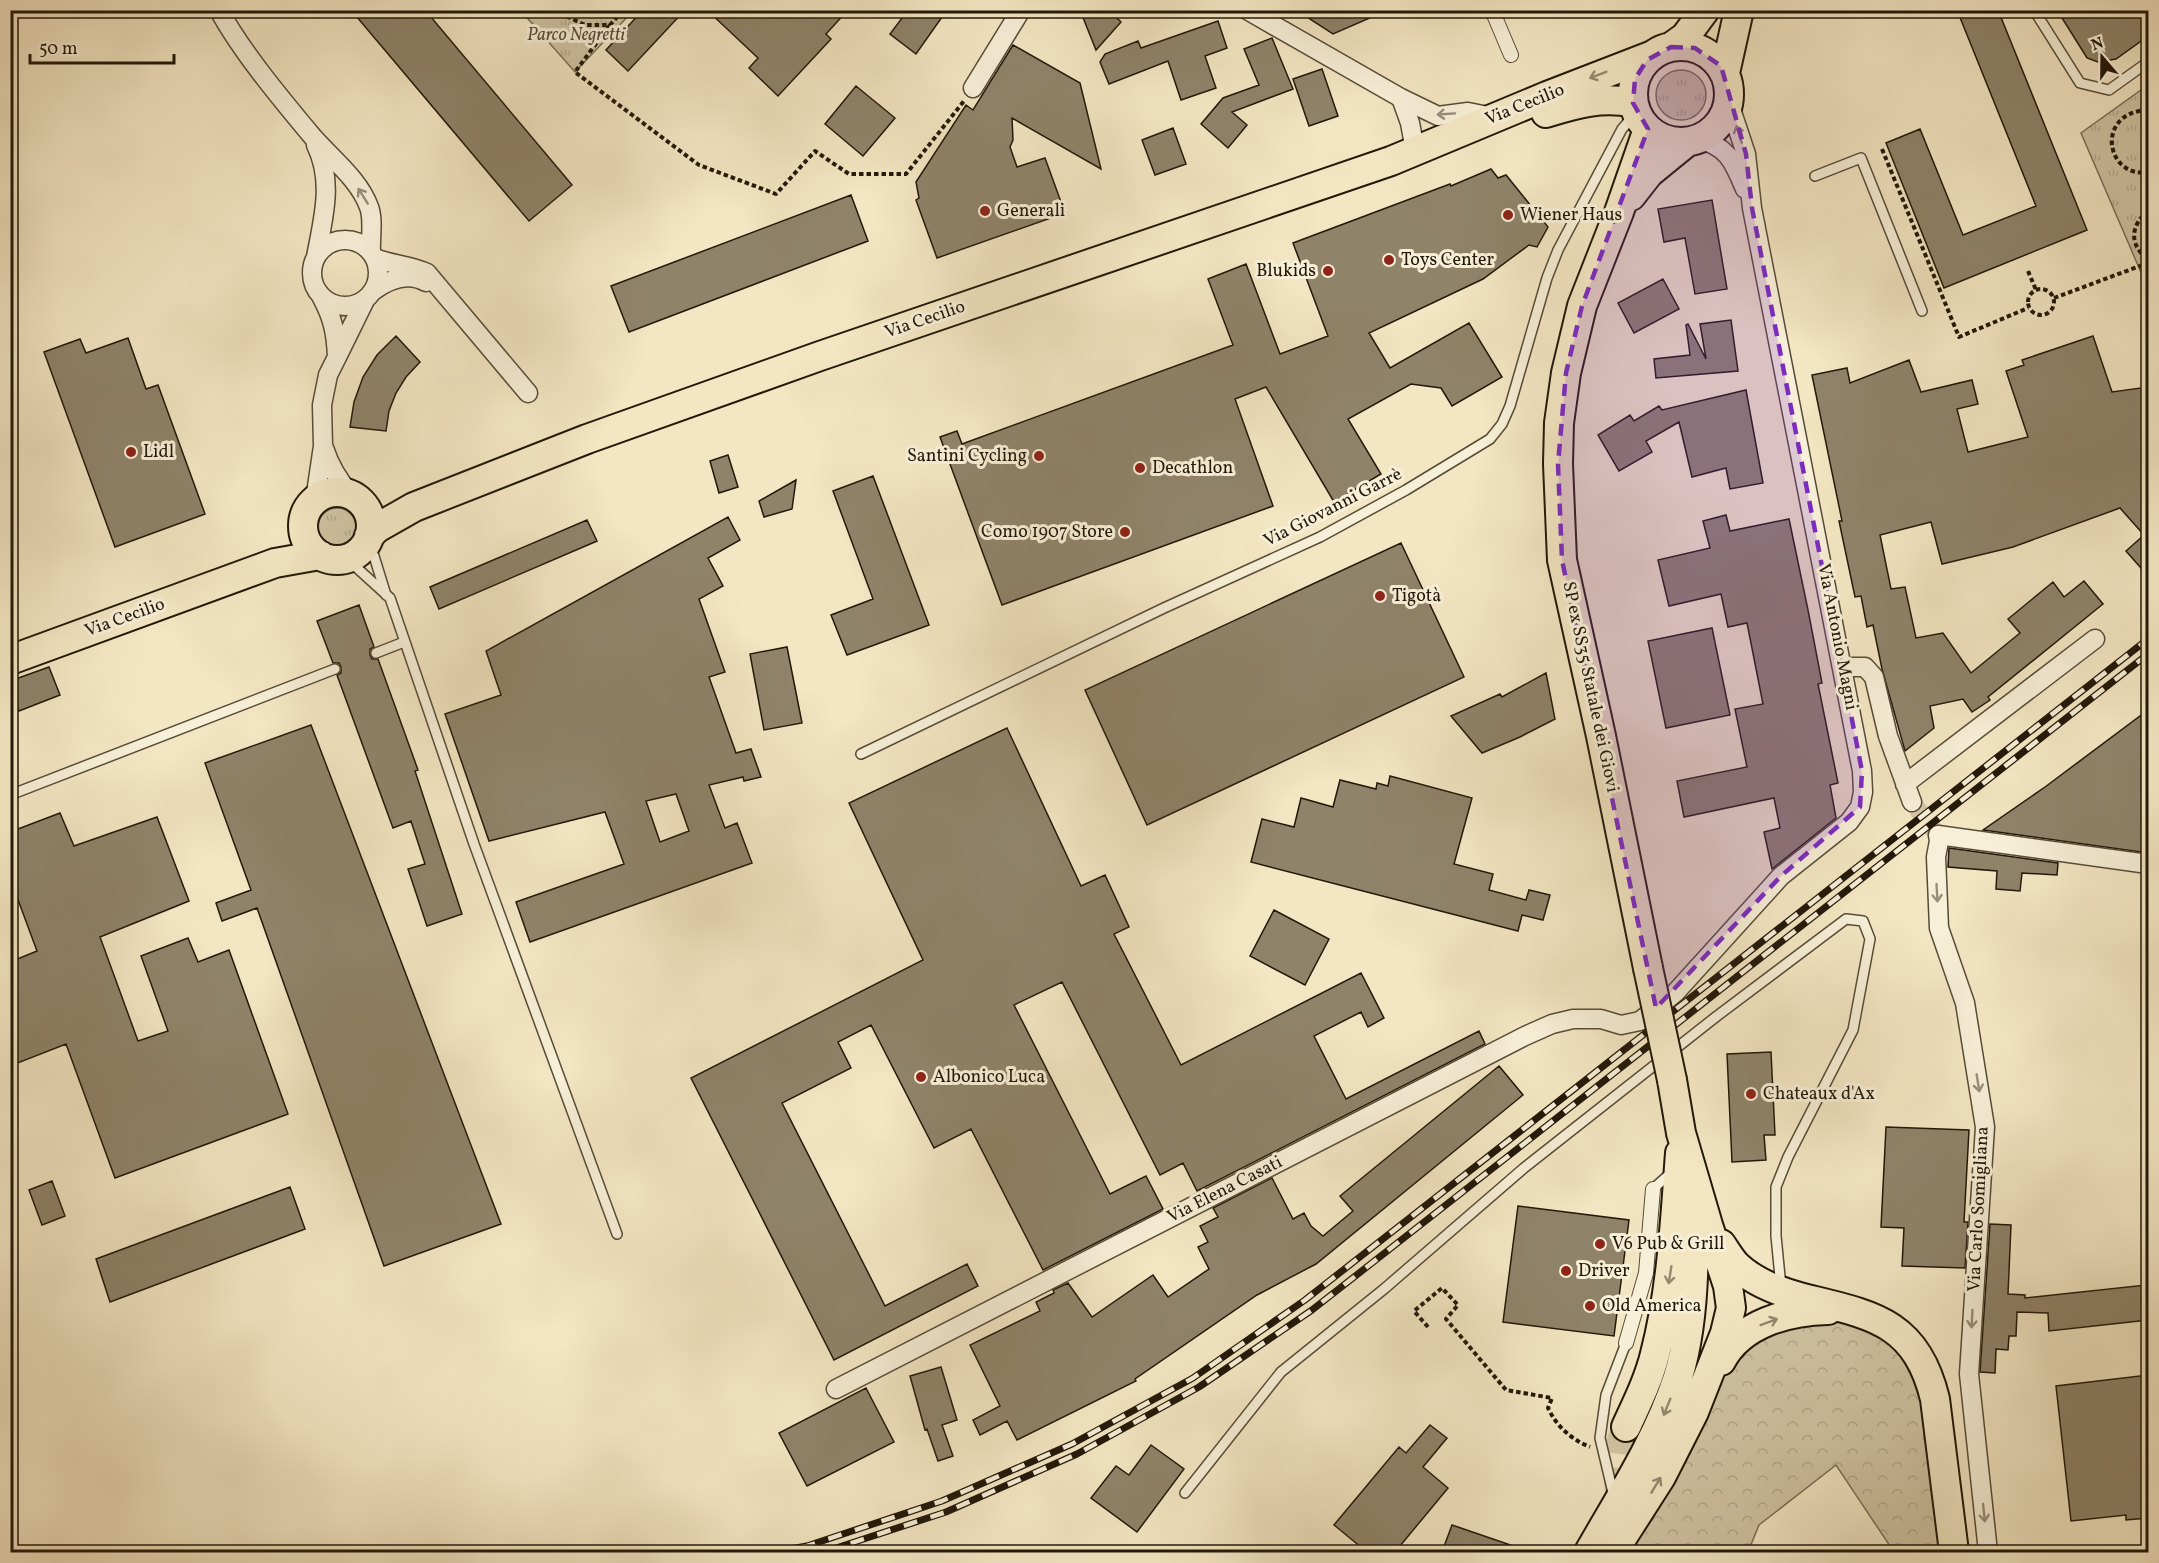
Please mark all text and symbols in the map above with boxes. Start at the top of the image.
park label: Parco Negretti [527,23,626,48]
scale bar [30,27,174,65]
north arrow [2072,27,2132,87]
text: N [2088,32,2107,57]
text: 50 m [39,37,78,62]
one-way arrow [1589,71,1608,82]
street label: Via Cecilio [1482,78,1568,132]
one-way arrow [1437,109,1457,120]
one-way arrow [1733,125,1744,144]
one-way arrow [356,188,369,205]
place label: Generali [997,199,1065,224]
place label: Wiener Haus [1520,203,1622,228]
marker: Generali [978,204,992,218]
marker: Wiener Haus [1501,208,1515,222]
place label: Toys Center [1401,248,1494,273]
marker: Toys Center [1382,253,1396,267]
place label: Blukids [1256,259,1316,284]
marker: Blukids [1321,264,1335,278]
street label: Via Cecilio [881,295,969,345]
place label: Lidl [143,440,174,465]
place label: Santini Cycling [907,444,1027,469]
marker: Lidl [124,445,138,459]
marker: Santini Cycling [1032,449,1046,463]
place label: Decathlon [1152,456,1233,481]
marker: Decathlon [1133,461,1147,475]
street label: Via Giovanni Garrè [1260,462,1406,554]
place label: Como 1907 Store [981,520,1113,545]
marker: Como 1907 Store [1118,525,1132,539]
street label: Via Antonio Magni [1811,561,1863,713]
street label: SP ex SS35 Statale dei Giovi [1555,579,1625,795]
place label: Tigotà [1392,584,1441,609]
marker: Tigotà [1373,589,1387,603]
street label: Via Cecilio [81,592,169,644]
one-way arrow [1932,883,1943,903]
place label: Albonico Luca [933,1065,1045,1090]
marker: Albonico Luca [914,1070,928,1084]
one-way arrow [1973,1072,1984,1092]
place label: Chateaux d'Ax [1763,1082,1875,1107]
marker: Chateaux d'Ax [1744,1087,1758,1101]
street label: Via Carlo Somigliana [1962,1126,1996,1292]
street label: Via Elena Casati [1163,1150,1287,1230]
place label: V6 Pub & Grill [1612,1232,1724,1257]
marker: V6 Pub & Grill [1593,1237,1607,1251]
place label: Driver [1578,1259,1630,1284]
marker: Driver [1559,1264,1573,1278]
one-way arrow [1664,1264,1675,1284]
place label: Old America [1602,1294,1701,1319]
marker: Old America [1583,1299,1597,1313]
one-way arrow [1967,1308,1978,1328]
one-way arrow [1759,1315,1778,1326]
one-way arrow [1661,1397,1672,1415]
one-way arrow [1650,1477,1663,1494]
one-way arrow [1979,1502,1990,1522]

